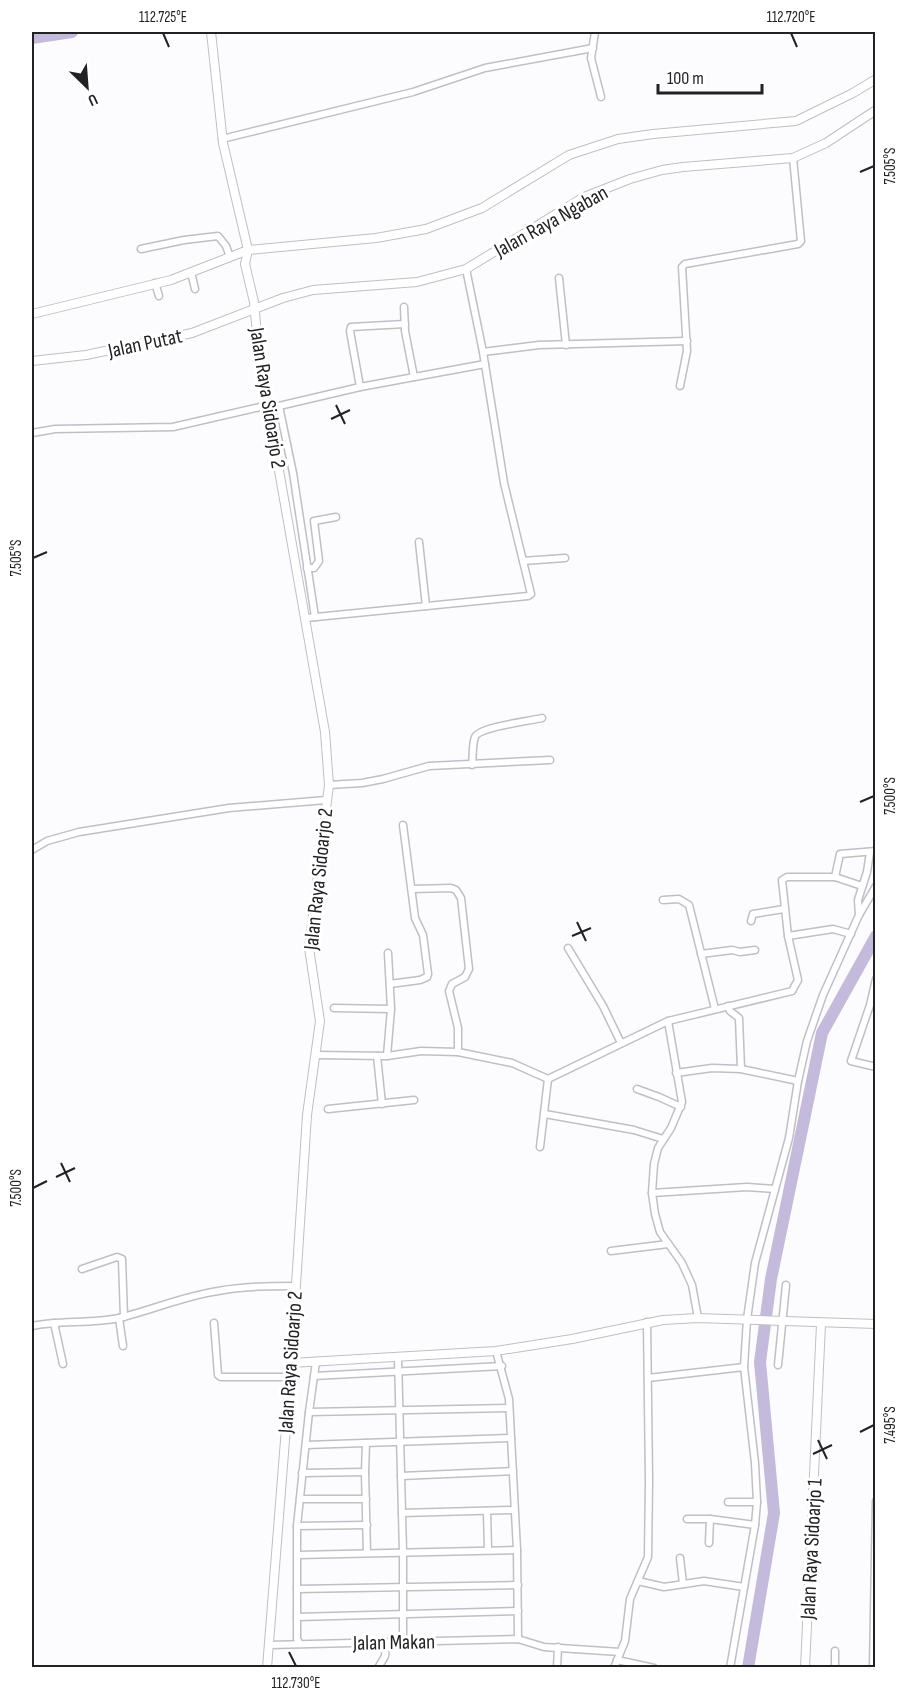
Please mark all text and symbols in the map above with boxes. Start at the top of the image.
text: 112.725°E [139,8,187,27]
text: 112.720°E [767,8,815,27]
north arrow [57,57,117,117]
scale bar [658,57,762,95]
text: 100 m [667,68,704,89]
text: U [85,89,101,110]
text: 7.505°S [881,147,900,185]
street label: Jalan Raya Ngaban [489,180,612,263]
street label: Jalan Putat [105,323,184,364]
street label: Jalan Raya Sidoarjo 2 [244,325,291,470]
text: 7.505°S [7,539,26,577]
text: 7.500°S [881,777,900,815]
street label: Jalan Raya Sidoarjo 2 [299,807,338,952]
text: 7.500°S [7,1169,26,1207]
street label: Jalan Raya Sidoarjo 2 [273,1290,308,1435]
text: 7.495°S [881,1406,900,1444]
street label: Jalan Raya Sidoarjo 1 [795,1477,828,1621]
street label: Jalan Makan [352,1629,435,1656]
text: 112.730°E [272,1674,320,1693]

